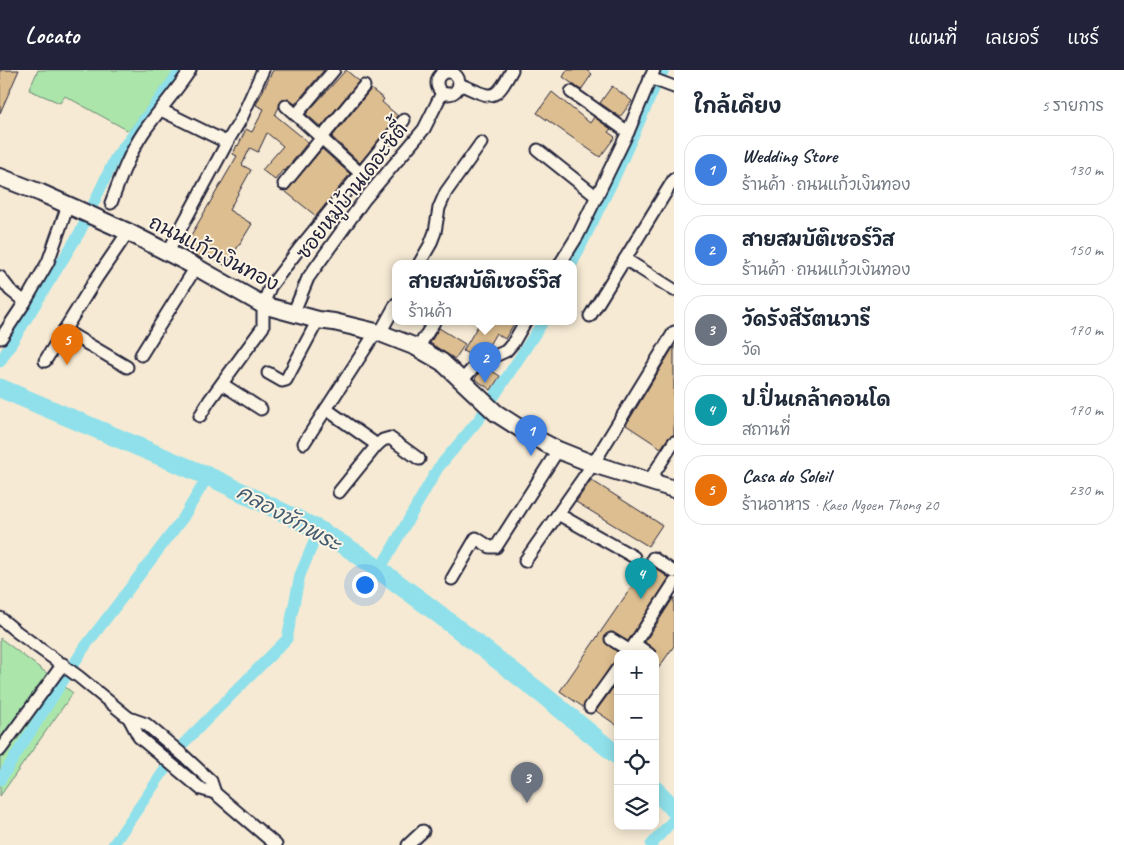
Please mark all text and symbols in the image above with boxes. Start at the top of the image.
text: Locato [25,20,79,50]
text: แผนที่ [909,27,957,49]
text: เลเยอร์ [985,27,1039,49]
text: แชร์ [1067,27,1099,49]
text: ใกล้เคียง [694,93,781,119]
text: 5 รายการ [1042,96,1104,116]
street label: ซอยหมู่บ้านเดอะซิตี้ [285,111,417,266]
text: Wedding Store [742,144,837,168]
text: 1 [707,160,715,180]
text: 130 m [1069,160,1103,180]
text: ร้านค้า · ถนนแก้วเงินทอง [742,175,910,195]
street label: ถนนแก้วเงินทอง [145,209,284,296]
text: สายสมบัติเซอร์วิส [742,228,894,252]
text: 2 [707,240,715,260]
text: 150 m [1069,240,1103,260]
popup [392,260,577,325]
text: ร้านค้า · ถนนแก้วเงินทอง [742,260,910,280]
text: สายสมบัติเซอร์วิส [409,270,560,294]
text: ร้านค้า [409,302,452,322]
text: วัดรังสีรัตนวารี [742,308,870,332]
text: 3 [707,320,715,340]
text: 170 m [1069,320,1103,340]
pin: 5 [51,324,83,365]
text: วัด [742,340,761,360]
pin: 2 [469,342,501,383]
text: ป.ปิ่นเกล้าคอนโด [742,388,890,412]
text: 4 [707,400,715,420]
text: 170 m [1069,400,1103,420]
pin: 1 [515,415,547,456]
text: สถานที่ [742,420,790,440]
text: Casa do Soleil [742,464,831,488]
water label: คลองชักพระ [232,479,347,558]
text: 5 [708,480,714,500]
text: 230 m [1069,480,1103,500]
text: ร้านอาหาร · Kaeo Ngoen Thong 20 [742,495,939,515]
pin: 4 [625,558,657,599]
your location [352,572,378,598]
map controls [614,650,659,830]
button: + [614,650,659,695]
button: − [614,695,659,740]
button: locate [614,740,659,785]
pin: 3 [511,762,543,803]
button: layers [614,785,659,830]

